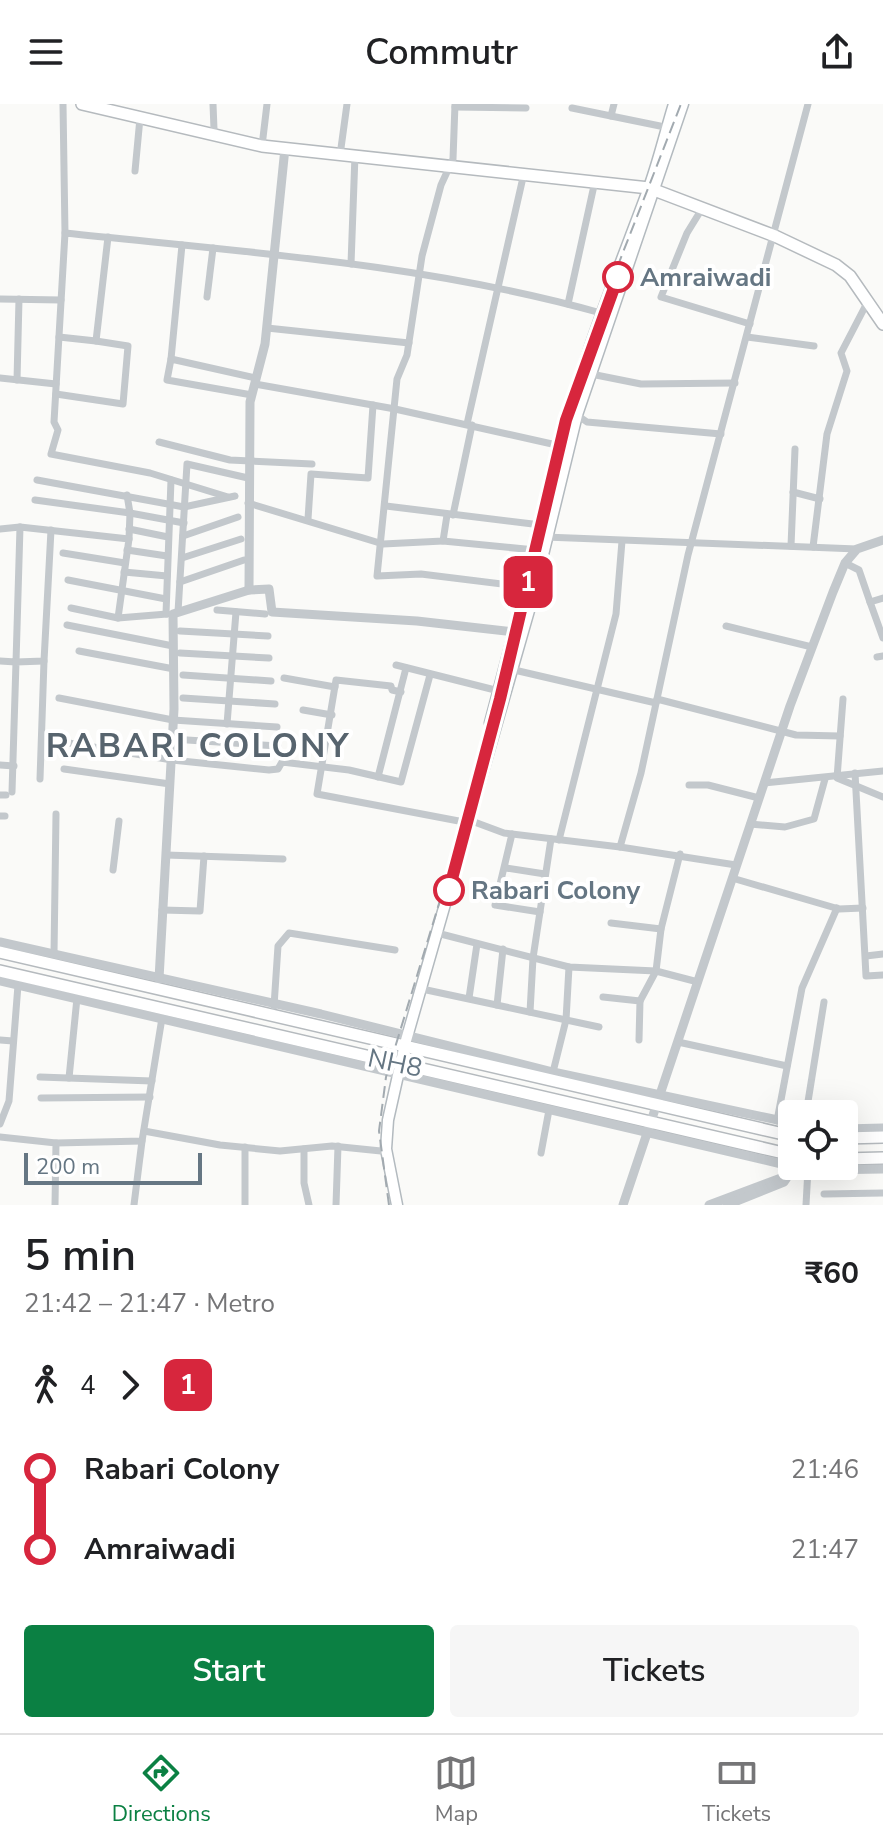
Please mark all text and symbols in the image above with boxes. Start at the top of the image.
text: Commutr [365,28,518,77]
icon: menu [24,30,68,74]
icon: share [815,30,859,74]
place label: Amraiwadi [640,260,771,295]
marker: Amraiwadi [603,262,633,292]
line badge: 1 [502,556,554,608]
text: 1 [520,563,536,601]
district label: RABARI COLONY [46,723,350,769]
place label: Rabari Colony [471,873,641,908]
marker: Rabari Colony [434,875,464,905]
street label: NH8 [365,1040,425,1086]
map controls [778,1100,858,1180]
button: locate [778,1100,858,1180]
scale bar [24,1149,202,1185]
text: 200 m [36,1152,100,1182]
text: 5 min [24,1226,136,1286]
text: ₹60 [805,1253,859,1294]
text: 21:42 – 21:47 · Metro [24,1286,275,1321]
icon: walk [24,1363,68,1407]
icon: forward [108,1363,152,1407]
text: 1 [180,1366,196,1404]
text: 4 [80,1368,96,1403]
text: Rabari Colony [84,1449,279,1490]
text: 21:46 [791,1452,859,1487]
text: Amraiwadi [84,1529,236,1570]
text: 21:47 [791,1532,859,1567]
button: Start [24,1625,434,1717]
button: Tickets [450,1625,859,1717]
tab: Directions [112,1751,211,1829]
tab: Map [434,1751,478,1829]
tab: Tickets [702,1751,771,1829]

